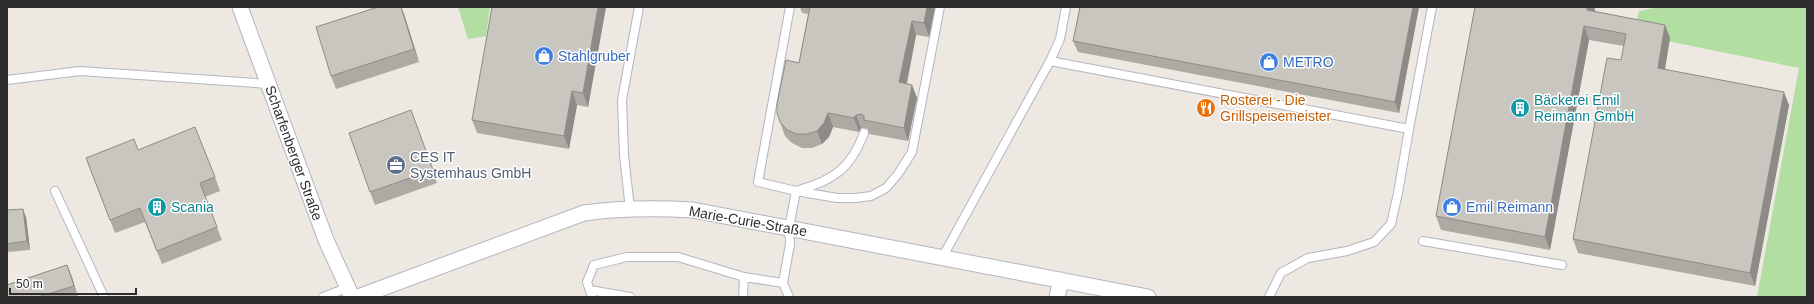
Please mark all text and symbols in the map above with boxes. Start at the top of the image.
shop icon: Stahlgruber [533,45,555,67]
place label: Stahlgruber [558,48,631,64]
shop icon: METRO [1258,51,1280,73]
place label: METRO [1283,54,1334,70]
street label: Scharfenberger Straße [262,83,326,223]
place label: Rosterei - Die Grillspeisemeister [1220,92,1332,124]
place label: Bäckerei Emil Reimann GmbH [1534,92,1634,124]
restaurant icon: Rosterei - Die Grillspeisemeister [1195,97,1217,119]
building icon: Bäckerei Emil Reimann GmbH [1509,97,1531,119]
place label: CES IT Systemhaus GmbH [410,149,531,181]
office icon: CES IT Systemhaus GmbH [385,154,407,176]
building icon: Scania [146,196,168,218]
shop icon: Emil Reimann [1441,196,1463,218]
place label: Scania [171,199,214,215]
place label: Emil Reimann [1466,199,1553,215]
street label: Marie-Curie-Straße [688,203,809,239]
scale bar [10,270,136,296]
text: 50 m [16,277,43,291]

